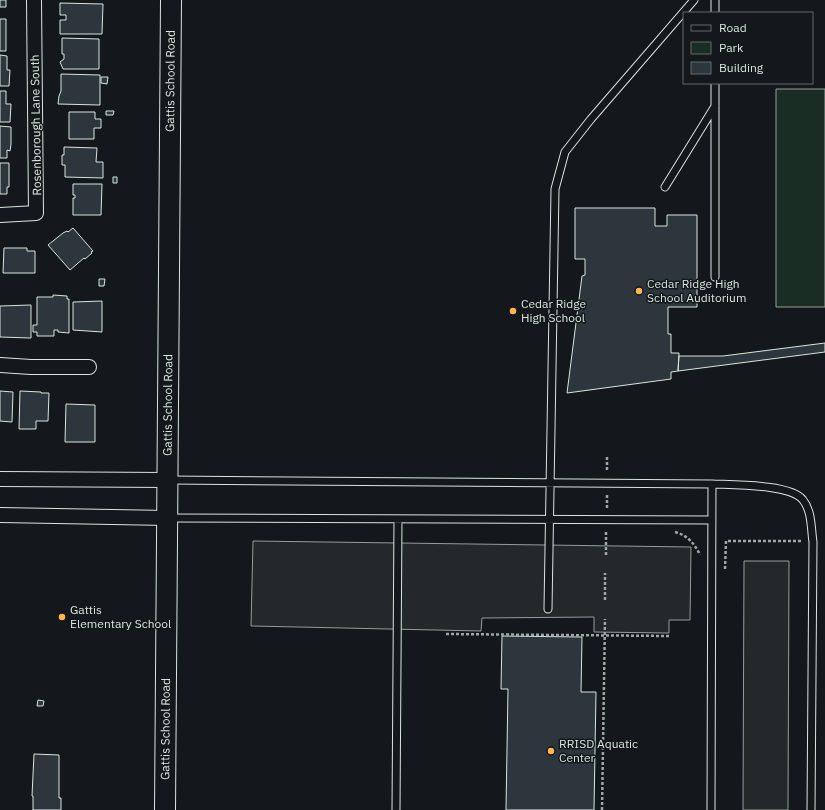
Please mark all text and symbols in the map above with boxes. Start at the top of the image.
legend [683,12,813,84]
text: Road [719,20,747,35]
street label: Gattis School Road [162,30,178,132]
text: Park [719,40,744,55]
street label: Rosenborough Lane South [27,54,44,196]
text: Building [719,60,764,75]
place label: Cedar Ridge High School Auditorium [647,276,746,305]
marker: Cedar Ridge High School Auditorium [634,286,644,296]
place label: Cedar Ridge High School [521,296,587,325]
marker: Cedar Ridge High School [508,306,518,316]
street label: Gattis School Road [160,354,175,456]
place label: Gattis Elementary School [70,602,171,631]
marker: Gattis Elementary School [57,612,67,622]
street label: Gattis School Road [157,678,173,780]
place label: RRISD Aquatic Center [559,736,638,765]
marker: RRISD Aquatic Center [546,746,556,756]

